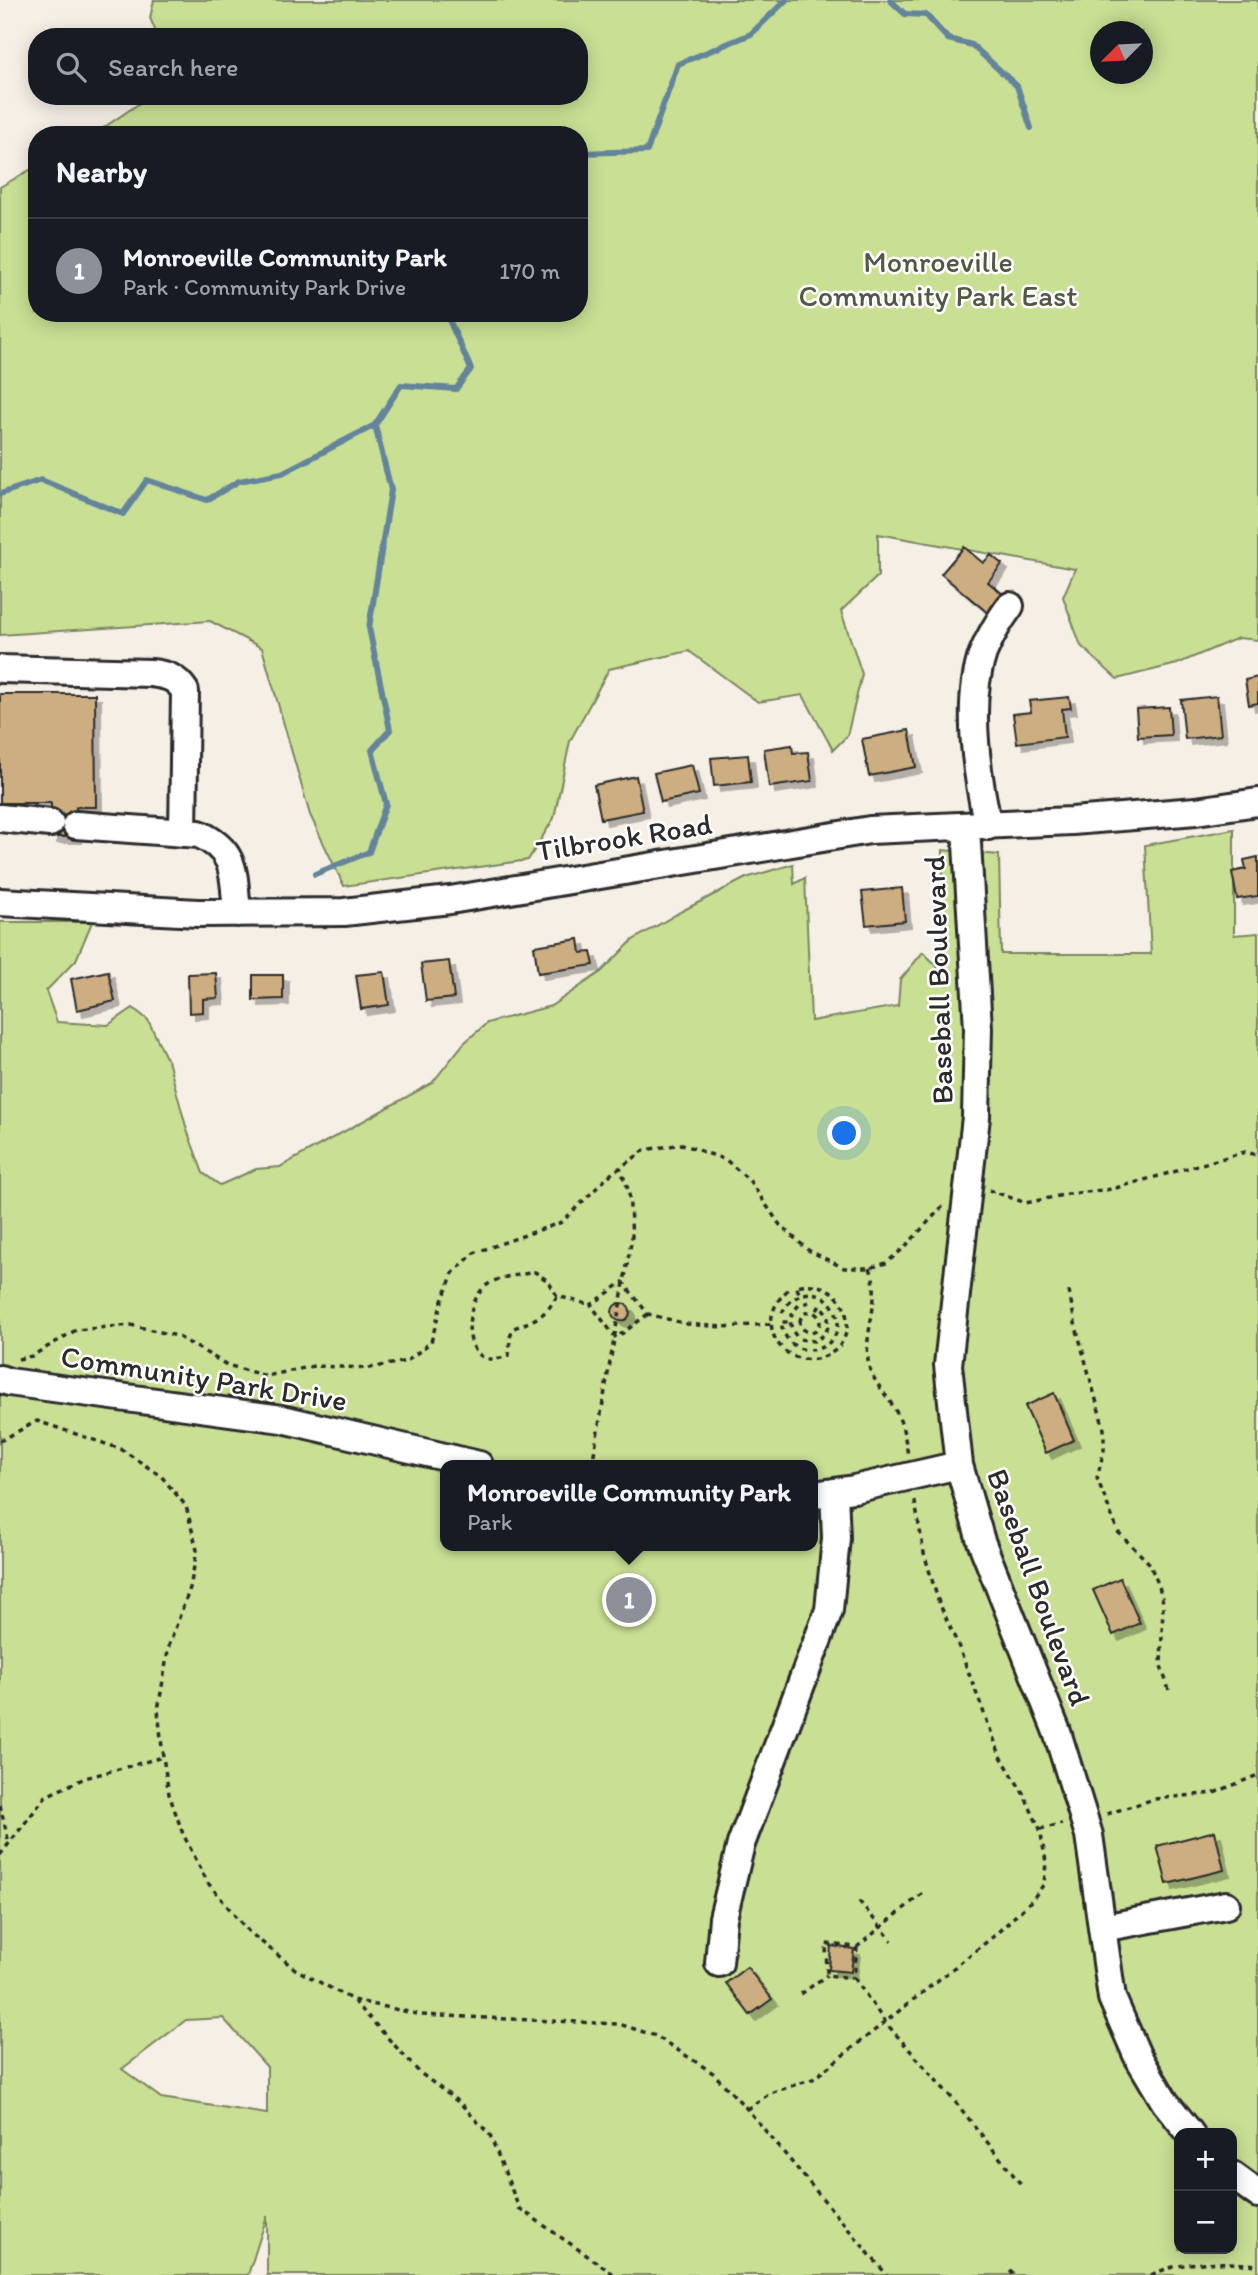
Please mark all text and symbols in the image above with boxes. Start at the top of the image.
north arrow [1090,21,1153,84]
search box [28,28,588,105]
icon: search [52,48,90,86]
text: Search here [108,51,238,83]
text: Nearby [56,153,147,190]
text: Monroeville Community Park [123,241,447,273]
park label: Monroeville Community Park East [798,243,1078,314]
text: 1 [74,257,84,285]
text: 170 m [499,257,560,285]
text: Park · Community Park Drive [123,273,406,301]
street label: Tilbrook Road [534,805,714,869]
street label: Baseball Boulevard [915,855,961,1105]
your location [827,1116,861,1150]
street label: Community Park Drive [58,1337,350,1419]
popup [440,1460,818,1551]
street label: Baseball Boulevard [979,1464,1099,1710]
text: Monroeville Community Park [467,1476,791,1508]
text: Park [467,1508,512,1536]
pin: 1 [606,1574,652,1626]
map controls [1174,2128,1237,2254]
button: + [1174,2128,1237,2191]
button: − [1174,2191,1237,2254]

